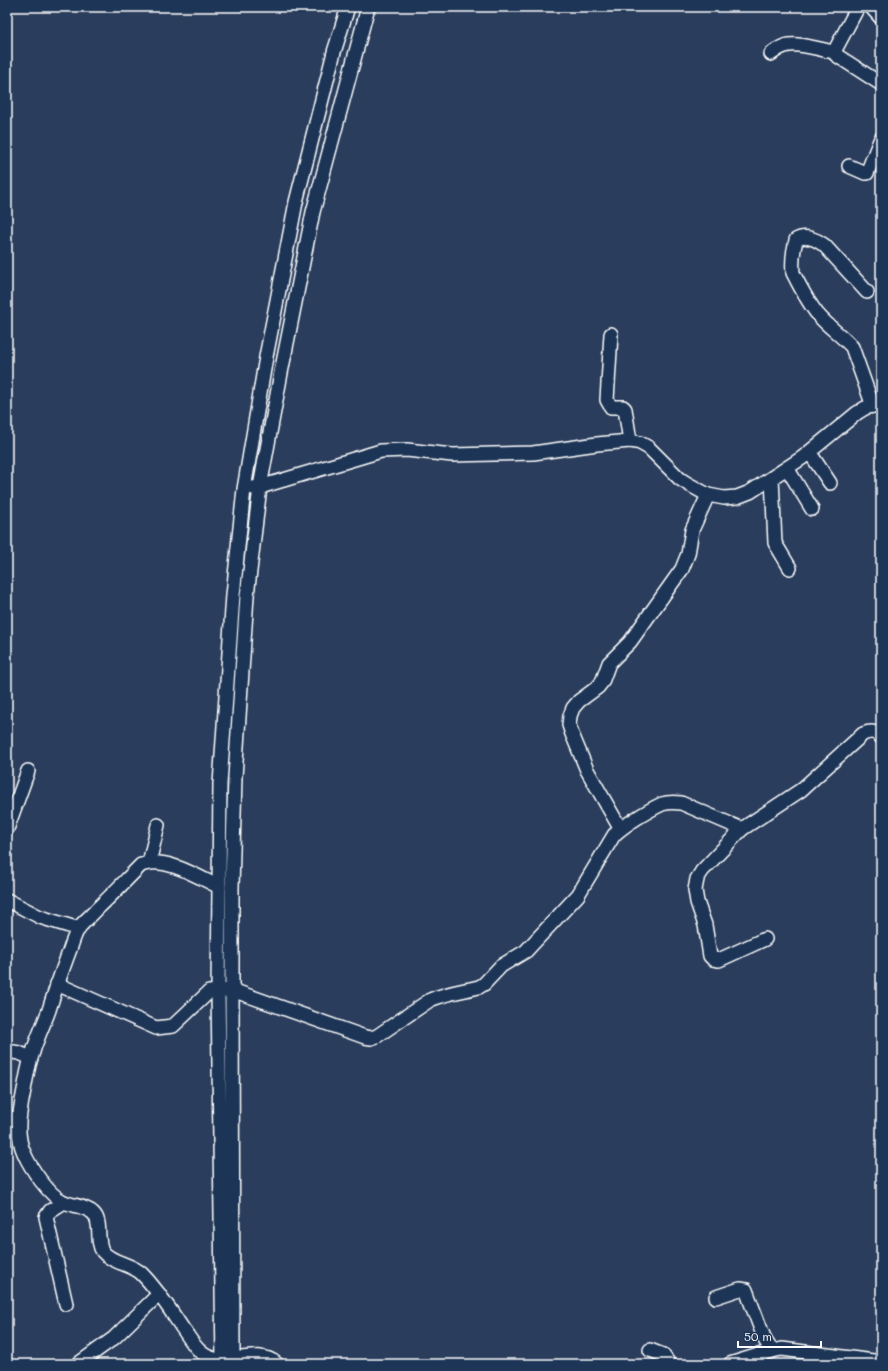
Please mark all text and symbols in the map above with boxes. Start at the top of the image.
scale bar [738,1323,821,1349]
text: 50 m [744,1328,772,1344]

